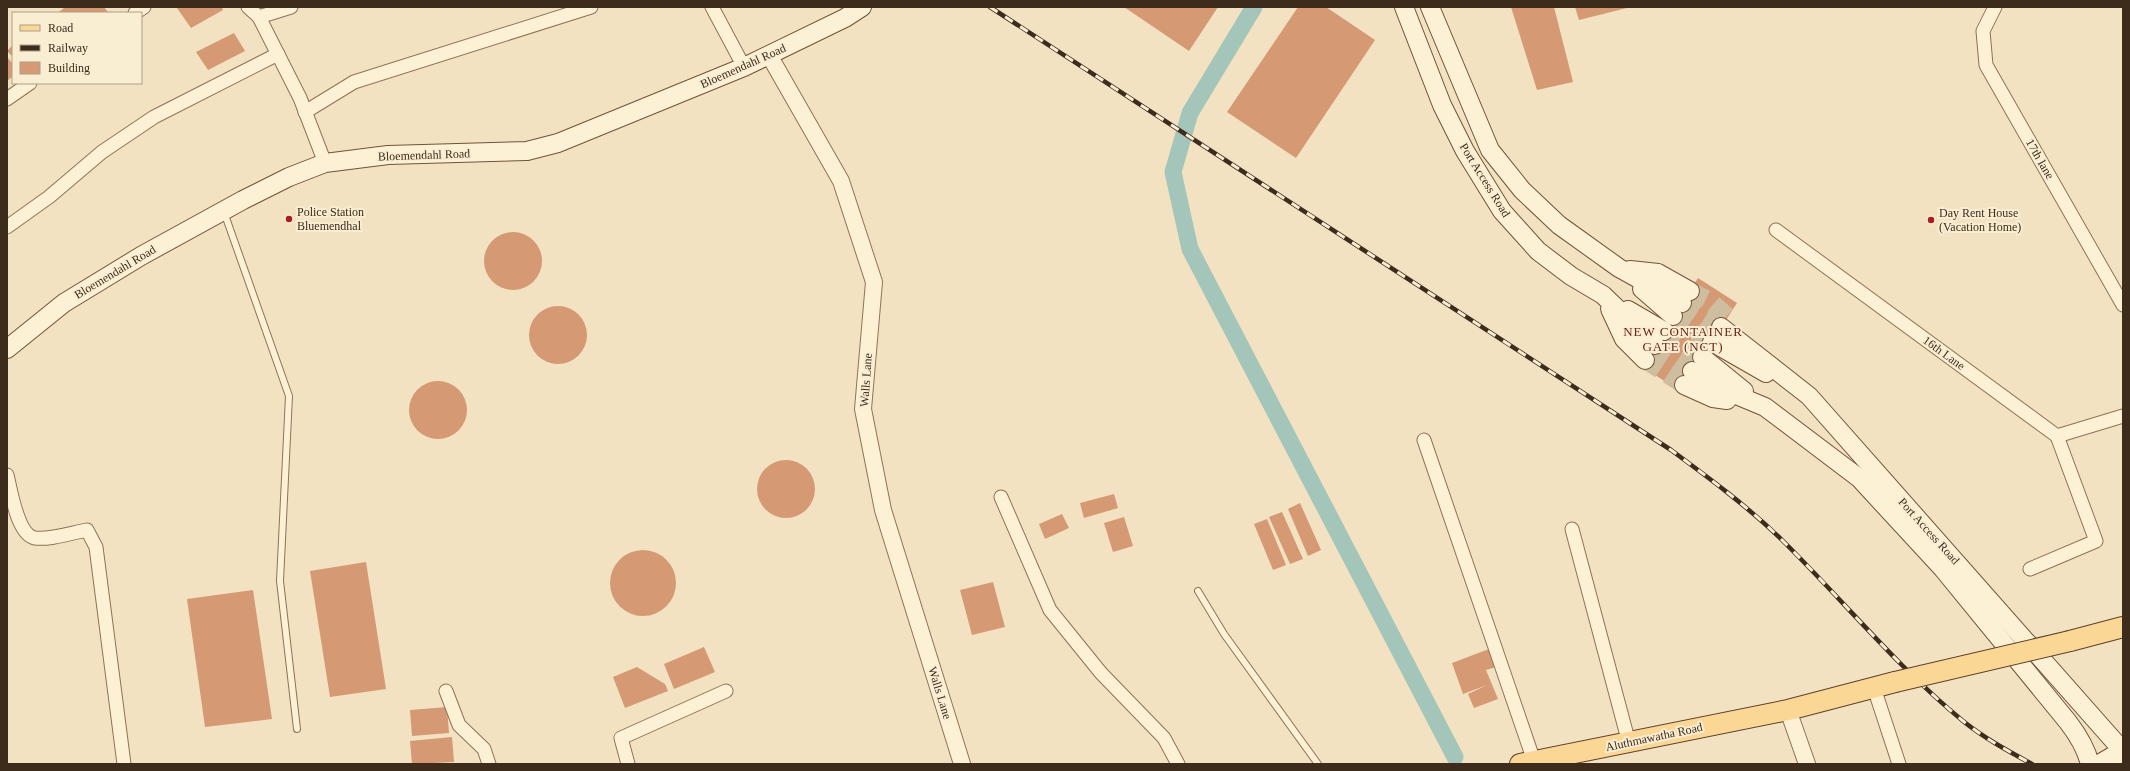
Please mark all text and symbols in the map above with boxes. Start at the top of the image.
legend [12,12,142,84]
text: Road [48,21,73,35]
text: Railway [48,41,88,55]
street label: Bloemendahl Road [698,41,788,91]
text: Building [48,61,90,75]
street label: 17th lane [2023,136,2057,182]
street label: Port Access Road [1457,140,1513,220]
street label: Bloemendahl Road [378,146,470,164]
place label: Police Station Bluemendhal [297,205,364,233]
place label: Day Rent House (Vacation Home) [1939,206,2021,234]
marker: Police Station Bluemendhal [284,214,294,224]
marker: Day Rent House (Vacation Home) [1926,215,1936,225]
street label: Bloemendahl Road [72,242,158,302]
district label: NEW CONTAINER GATE (NCT) [1623,324,1743,354]
street label: 16th Lane [1920,333,1968,373]
street label: Walls Lane [857,353,875,407]
street label: Port Access Road [1895,495,1963,567]
street label: Walls Lane [925,665,955,721]
street label: Aluthmawatha Road [1604,720,1704,754]

